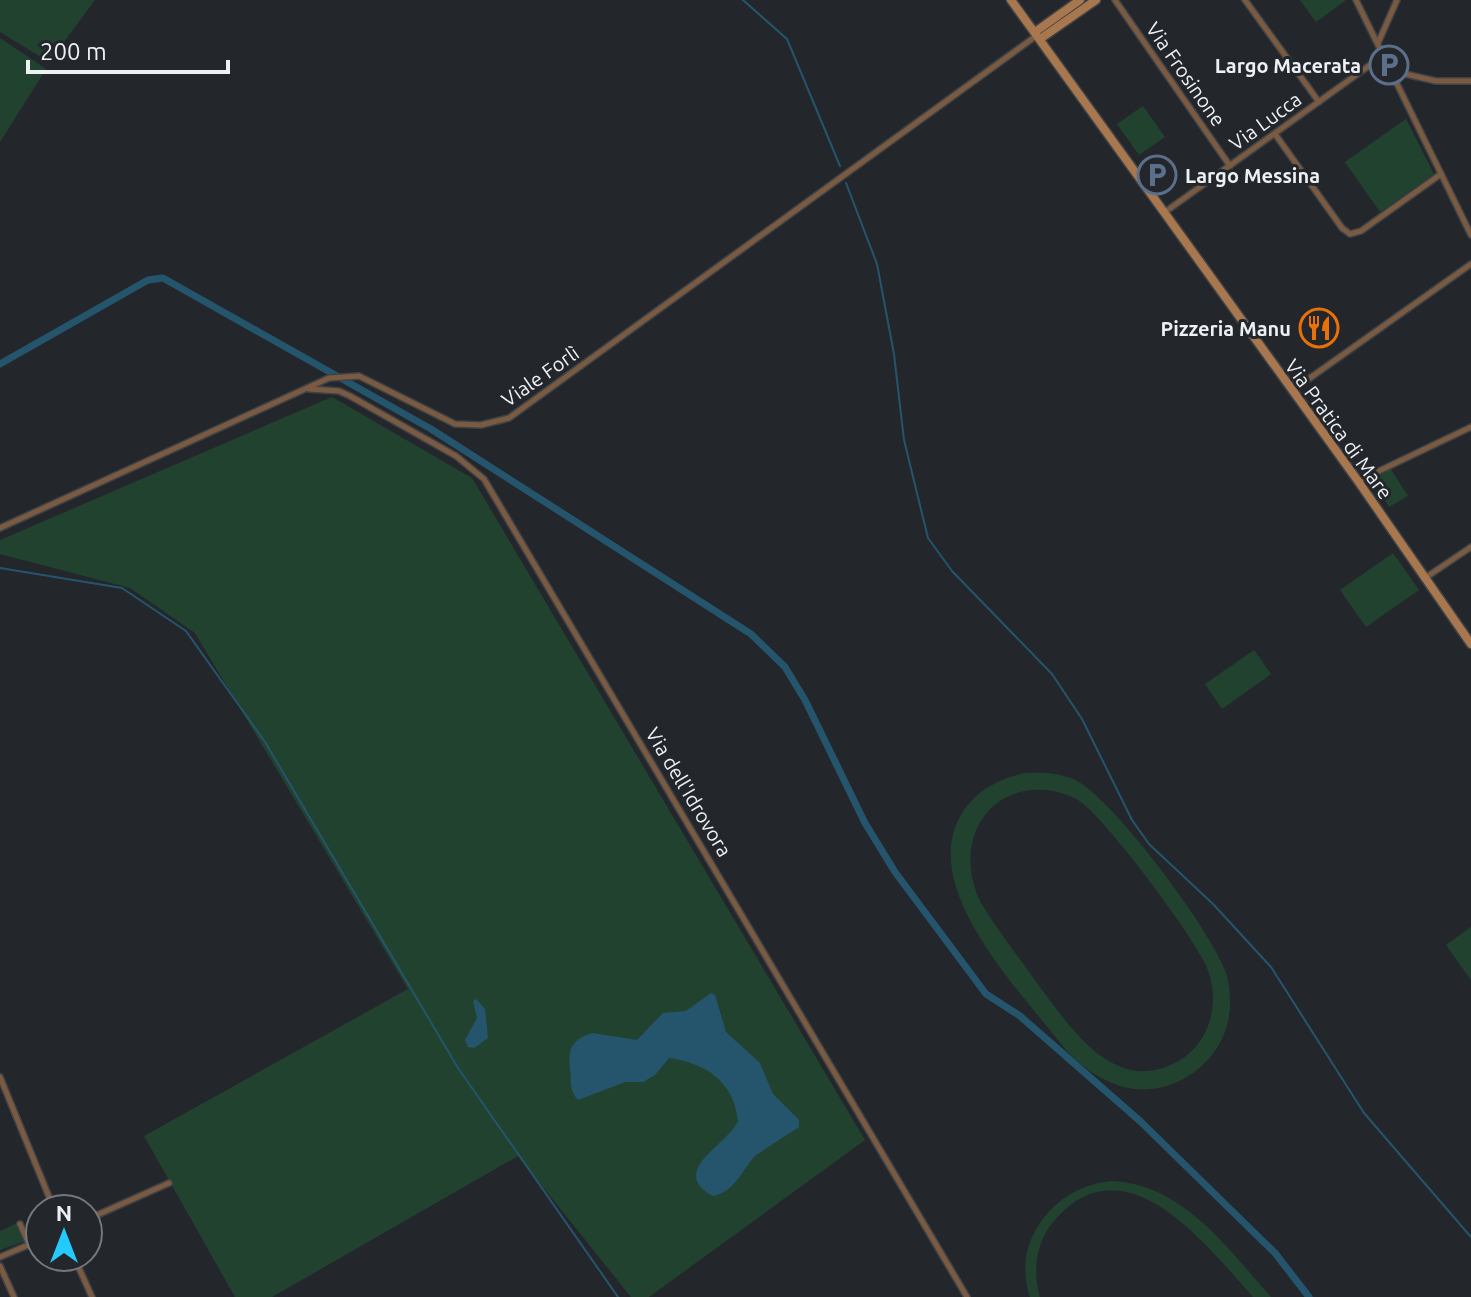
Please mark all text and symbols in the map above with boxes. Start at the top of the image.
street label: Via Frosinone [1142,18,1230,130]
scale bar [28,24,228,74]
text: 200 m [40,38,107,65]
parking icon: Largo Macerata [1368,44,1410,86]
place label: Largo Macerata [1215,54,1361,77]
street label: Via Lucca [1224,87,1306,155]
parking icon: Largo Messina [1136,154,1178,196]
place label: Largo Messina [1185,164,1320,187]
restaurant icon: Pizzeria Manu [1298,307,1340,349]
place label: Pizzeria Manu [1160,317,1291,340]
street label: Viale Forlì [497,341,583,411]
street label: Via Pratica di Mare [1281,355,1397,503]
street label: Via dell'Idrovora [641,723,737,861]
north arrow [24,1193,104,1273]
text: N [56,1200,72,1225]

